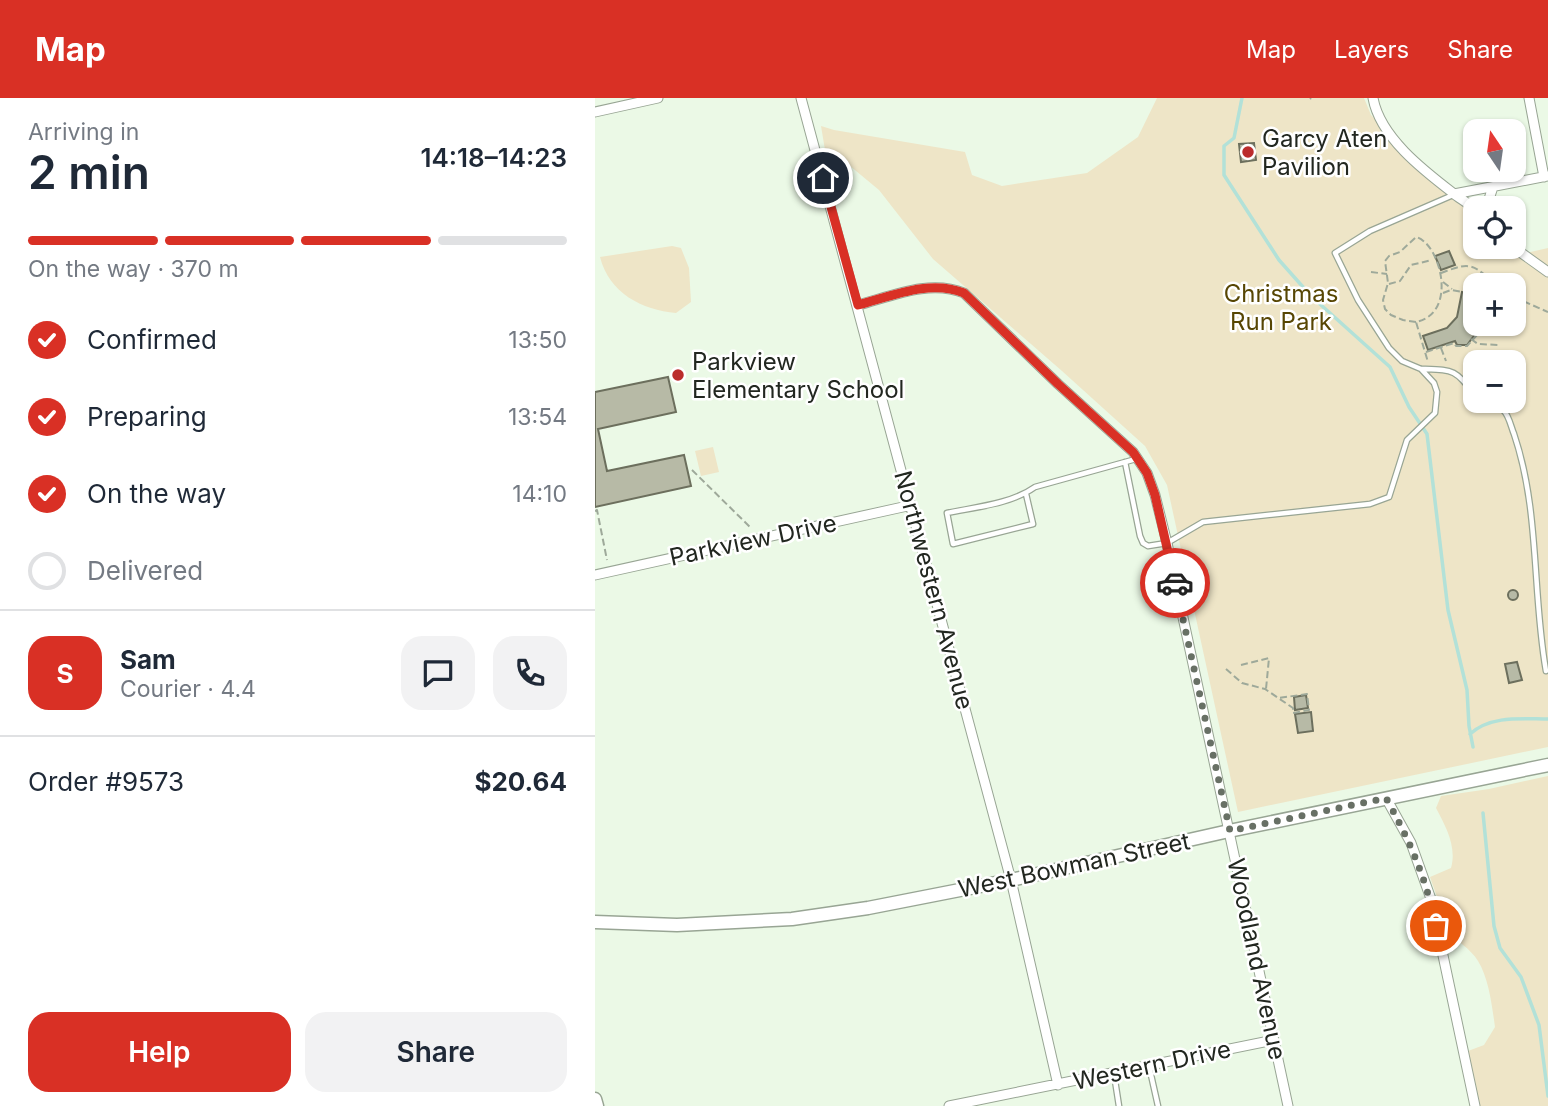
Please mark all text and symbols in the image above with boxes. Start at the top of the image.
text: Map [35,29,106,69]
text: Map [1246,35,1296,64]
text: Layers [1334,35,1409,64]
text: Share [1447,35,1513,64]
text: Arriving in [28,118,139,146]
north arrow [1463,119,1526,182]
map controls [1463,119,1526,413]
place label: Garcy Aten Pavilion [1262,124,1387,181]
text: 14:18–14:23 [420,142,567,173]
text: 2 min [28,144,150,200]
marker: Garcy Aten Pavilion [1240,144,1256,160]
pin [793,148,853,208]
icon: home [804,159,842,197]
button: locate [1463,196,1526,259]
text: On the way · 370 m [28,255,239,283]
button: + [1463,273,1526,336]
park label: Christmas Run Park [1224,279,1338,336]
icon: check [28,321,66,359]
text: Confirmed [87,324,217,355]
text: 13:50 [508,326,567,354]
place label: Parkview Elementary School [692,347,904,404]
button: − [1463,350,1526,413]
marker: Parkview Elementary School [670,367,686,383]
icon: check [28,398,66,436]
text: Preparing [87,401,207,432]
text: 13:54 [508,403,567,431]
street label: Northwestern Avenue [888,467,980,713]
icon: check [28,475,66,513]
text: On the way [87,478,226,509]
text: 14:10 [512,480,567,508]
street label: Parkview Drive [667,508,839,572]
courier [1140,548,1210,618]
text: Delivered [87,555,203,586]
icon: car [1156,564,1194,602]
button: chat [401,636,475,710]
button: phone [493,636,567,710]
text: Sam [120,644,176,675]
text: S [56,658,74,689]
text: Courier · 4.4 [120,675,256,703]
text: Order #9573 [28,766,184,797]
text: $20.64 [474,766,567,797]
street label: West Bowman Street [955,826,1193,904]
street label: Woodland Avenue [1221,856,1293,1062]
pin [1406,896,1466,956]
icon: bag [1417,907,1455,945]
button: Help [28,1012,291,1092]
button: Share [305,1012,567,1092]
street label: Western Drive [1070,1034,1234,1096]

